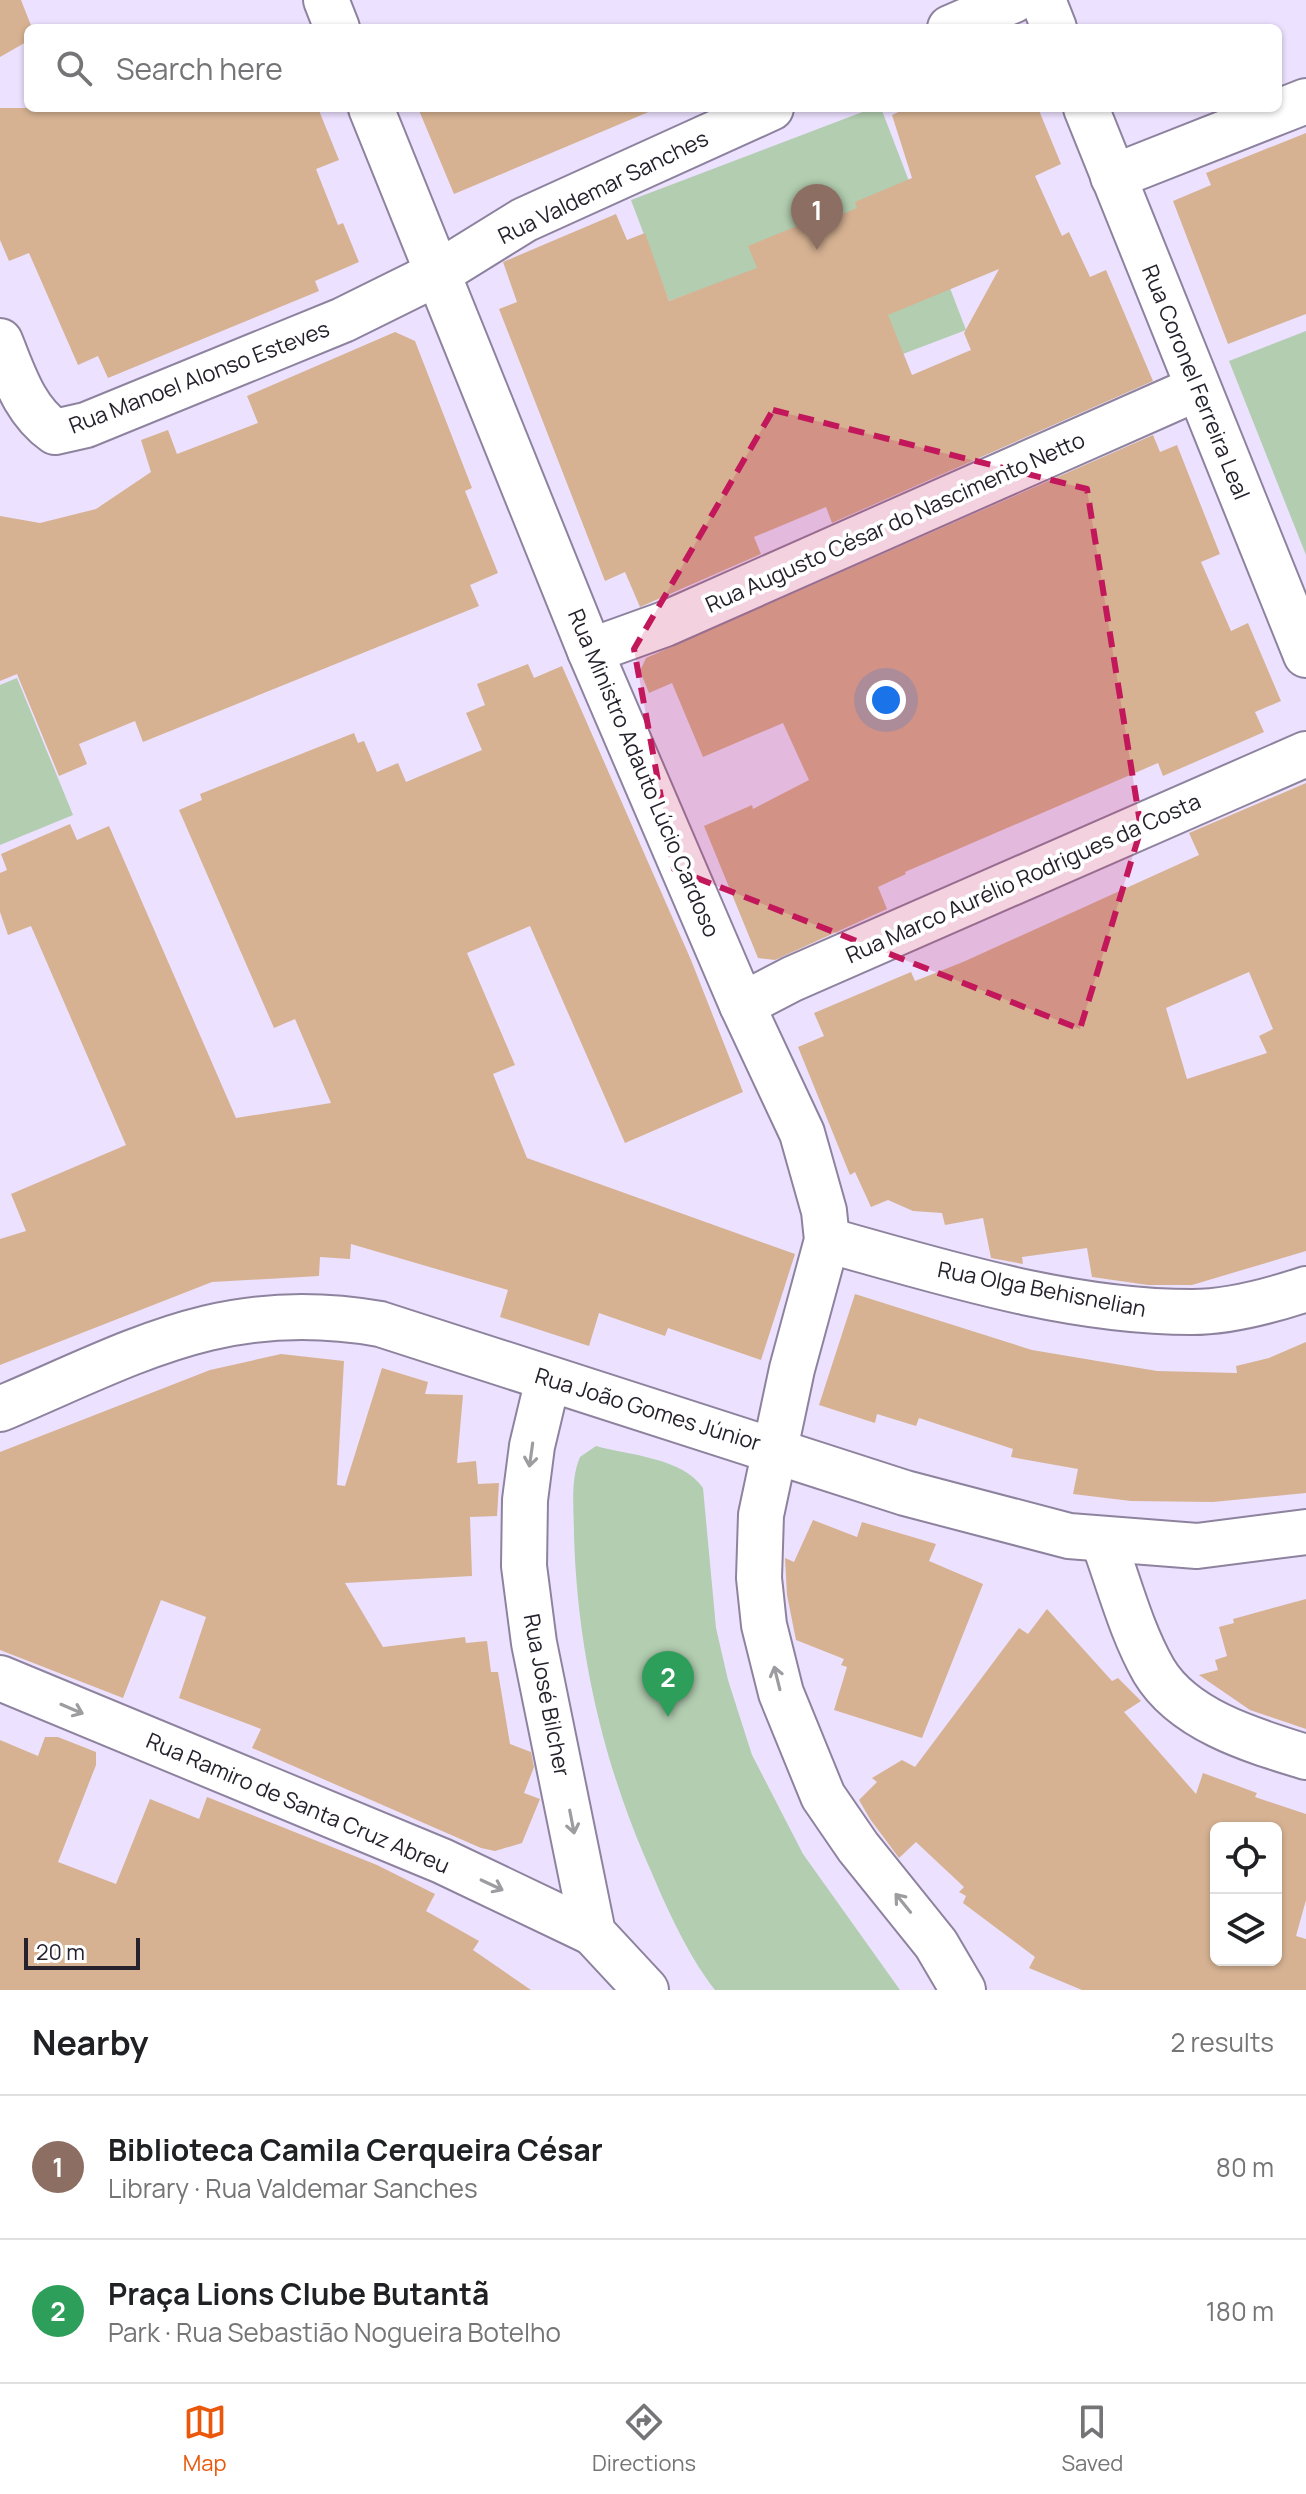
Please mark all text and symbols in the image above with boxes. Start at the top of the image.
search box [24,24,1282,112]
icon: search [52,46,96,90]
text: Search here [116,48,283,89]
street label: Rua Valdemar Sanches [493,123,713,251]
pin: 1 [791,184,843,250]
street label: Rua Coronel Ferreira Leal [1135,260,1257,504]
street label: Rua Manoel Alonso Esteves [64,313,334,441]
street label: Rua Augusto César do Nascimento Netto [701,424,1089,620]
street label: Rua Ministro Adauto Lúcio Cardoso [561,604,727,942]
your location [866,680,906,720]
street label: Rua Marco Aurélio Rodrigues da Costa [841,786,1205,970]
street label: Rua Olga Behisnelian [935,1254,1149,1324]
street label: Rua João Gomes Júnior [531,1360,765,1458]
one-way arrow [523,1442,538,1467]
street label: Rua José Bilcher [517,1611,578,1779]
pin: 2 [642,1651,694,1717]
one-way arrow [769,1666,784,1692]
one-way arrow [59,1702,84,1717]
street label: Rua Ramiro de Santa Cruz Abreu [142,1725,454,1881]
one-way arrow [565,1809,580,1835]
map controls [1210,1822,1282,1966]
button: locate [1210,1822,1282,1894]
one-way arrow [480,1878,504,1893]
one-way arrow [894,1893,912,1914]
button: layers [1210,1894,1282,1966]
scale bar [24,1934,140,1970]
text: 20 m [36,1937,85,1967]
text: Nearby [32,2019,148,2065]
text: 2 results [1170,2024,1274,2060]
text: Biblioteca Camila Cerqueira César [108,2129,603,2170]
text: 1 [52,2149,64,2185]
text: 80 m [1216,2149,1274,2185]
text: Library · Rua Valdemar Sanches [108,2170,478,2206]
text: Praça Lions Clube Butantã [108,2273,489,2314]
text: 2 [50,2293,66,2329]
text: 180 m [1206,2293,1274,2329]
text: Park · Rua Sebastião Nogueira Botelho [108,2314,561,2350]
tab: Map [183,2400,227,2478]
tab: Directions [592,2400,696,2478]
tab: Saved [1061,2400,1123,2478]

